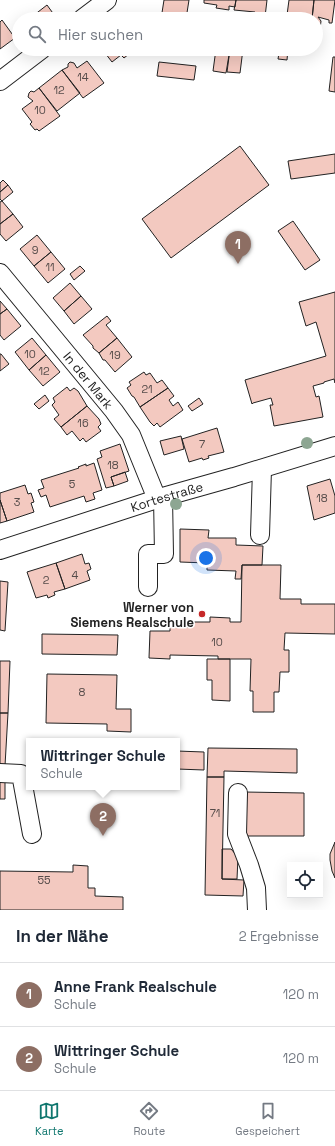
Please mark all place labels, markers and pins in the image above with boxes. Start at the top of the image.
pin: 1 [225,231,251,264]
place label: Werner von Siemens Realschule [70,599,194,631]
marker: Werner von Siemens Realschule [197,609,207,619]
pin: 2 [90,803,116,836]

